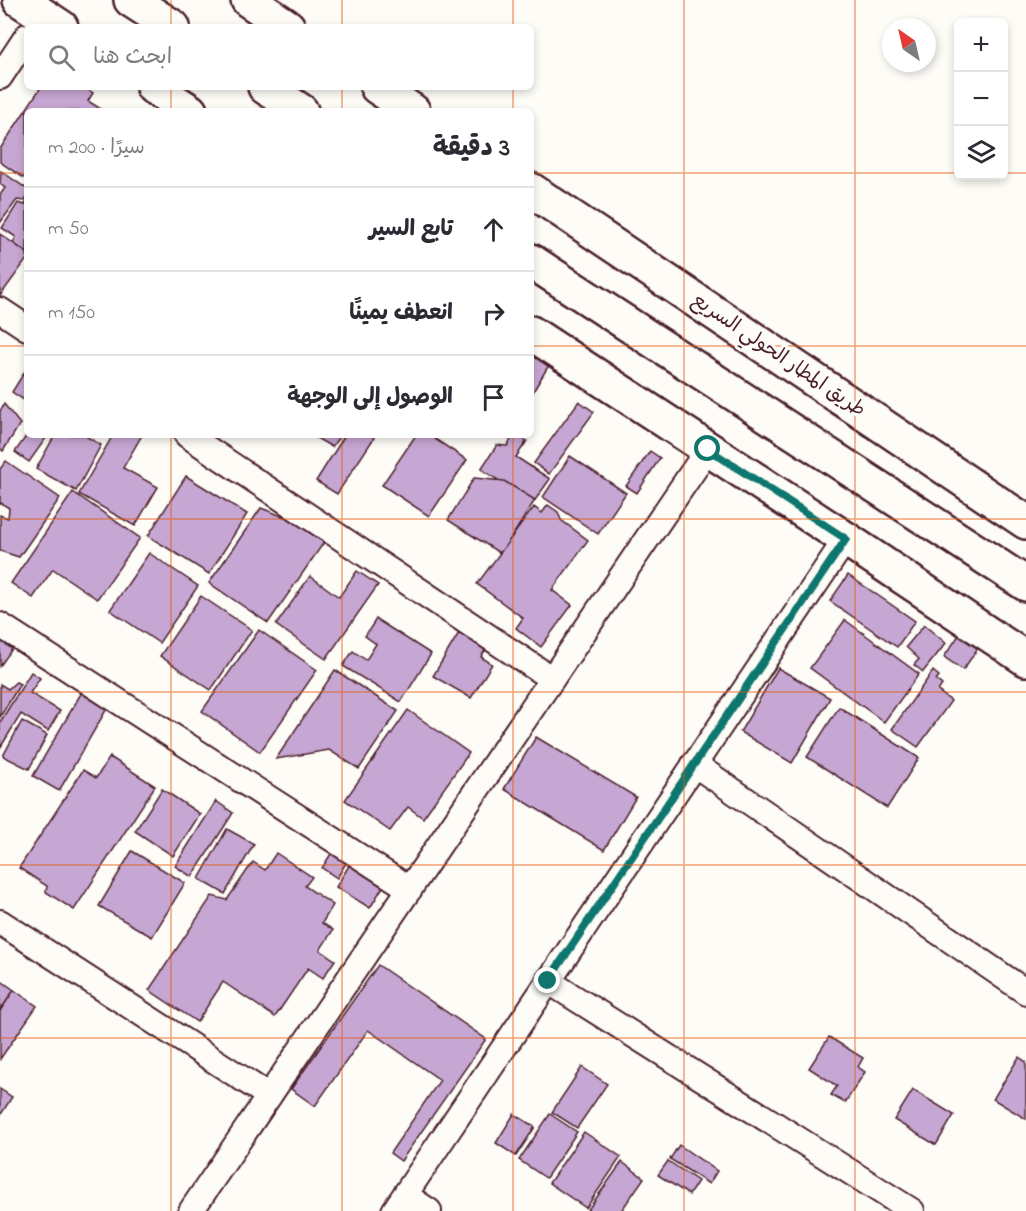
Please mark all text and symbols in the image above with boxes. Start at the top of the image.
north arrow [882,18,936,72]
map controls [954,18,1008,180]
button: + [954,18,1008,72]
search box [24,24,534,90]
icon: search [45,41,78,74]
text: ابحث هنا [93,42,172,74]
button: − [954,72,1008,126]
button: layers [954,126,1008,180]
text: 3 دقيقة [433,130,510,168]
text: سيرًا · 200 m [48,134,145,163]
icon: ahead [477,213,510,246]
text: تابع السير [369,214,453,246]
text: 50 m [48,215,89,244]
street label: طريق المطار الحولي السريع [685,287,871,426]
icon: right [477,297,510,330]
text: انعطف يمينًا [349,298,453,330]
text: 150 m [48,299,95,328]
icon: arrive [477,381,510,414]
text: الوصول إلى الوجهة [287,382,453,414]
route start [694,435,720,461]
route end [534,967,560,993]

